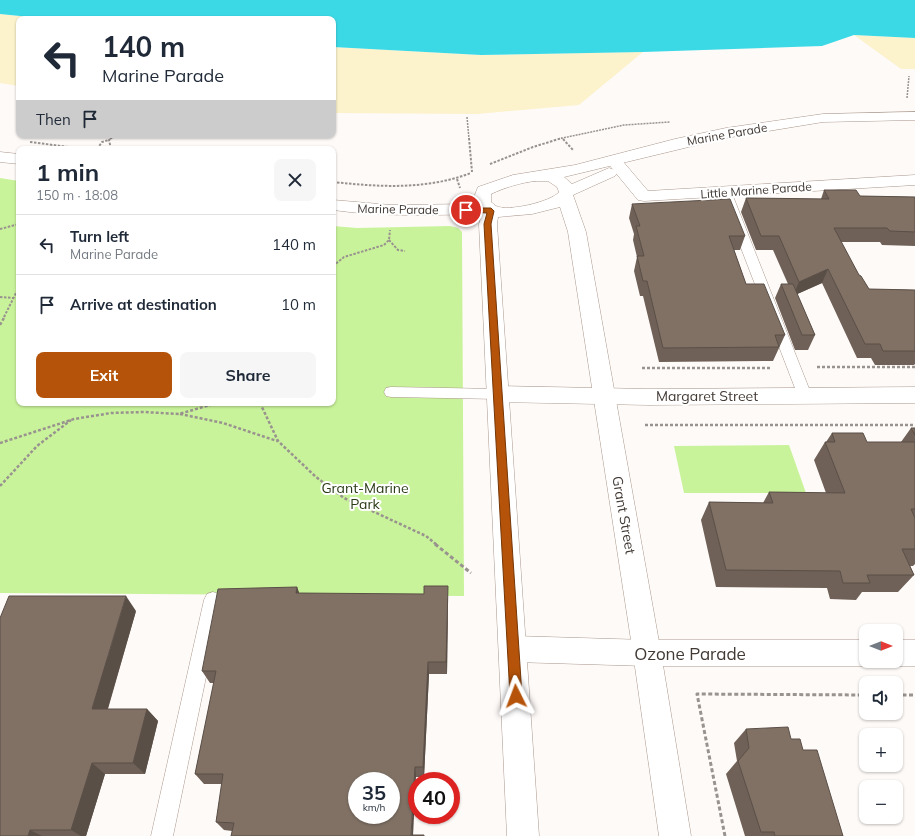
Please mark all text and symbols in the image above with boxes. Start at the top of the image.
text: 140 m [102,29,185,64]
icon: left [36,32,88,84]
text: Marine Parade [102,64,224,87]
icon: arrive [79,108,101,130]
text: Then [36,110,71,129]
street label: Marine Parade [686,120,768,148]
text: 1 min [36,157,99,187]
button: close [274,159,316,201]
street label: Little Marine Parade [700,179,812,201]
text: 150 m · 18:08 [36,187,118,203]
pin [449,193,483,227]
icon: arrive [455,199,477,221]
street label: Marine Parade [357,201,439,217]
text: Turn left [70,227,129,246]
icon: left [36,234,58,256]
text: 140 m [272,235,316,254]
text: Marine Parade [70,246,158,262]
icon: arrive [36,294,58,316]
text: Arrive at destination [70,295,217,314]
text: 10 m [281,295,316,314]
button: Exit [36,352,172,398]
button: Share [180,352,316,398]
street label: Margaret Street [656,387,758,405]
street label: Grant Street [608,474,640,556]
park label: Grant-Marine Park [321,479,409,513]
north arrow [859,624,903,668]
map controls [859,624,903,824]
street label: Ozone Parade [634,643,746,664]
position arrow [495,675,537,717]
button: sound [859,676,903,720]
button: + [859,728,903,772]
speed limit sign: 40 [408,772,460,824]
text: 35 [362,780,386,805]
button: − [859,780,903,824]
text: km/h [363,801,385,814]

